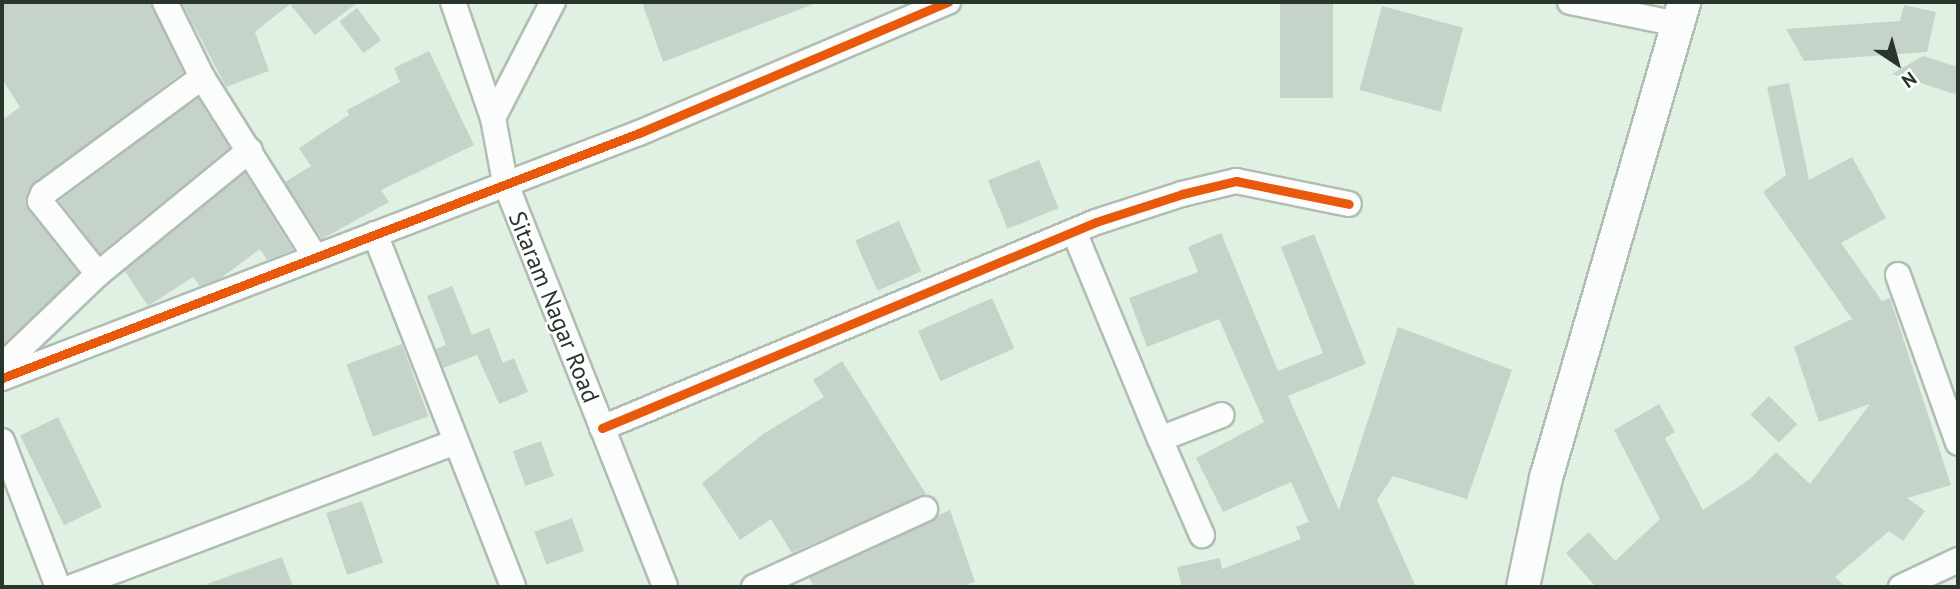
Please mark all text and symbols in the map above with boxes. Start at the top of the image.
north arrow [1862,28,1932,98]
text: N [1897,67,1921,93]
street label: Sitaram Nagar Road [503,207,605,407]

